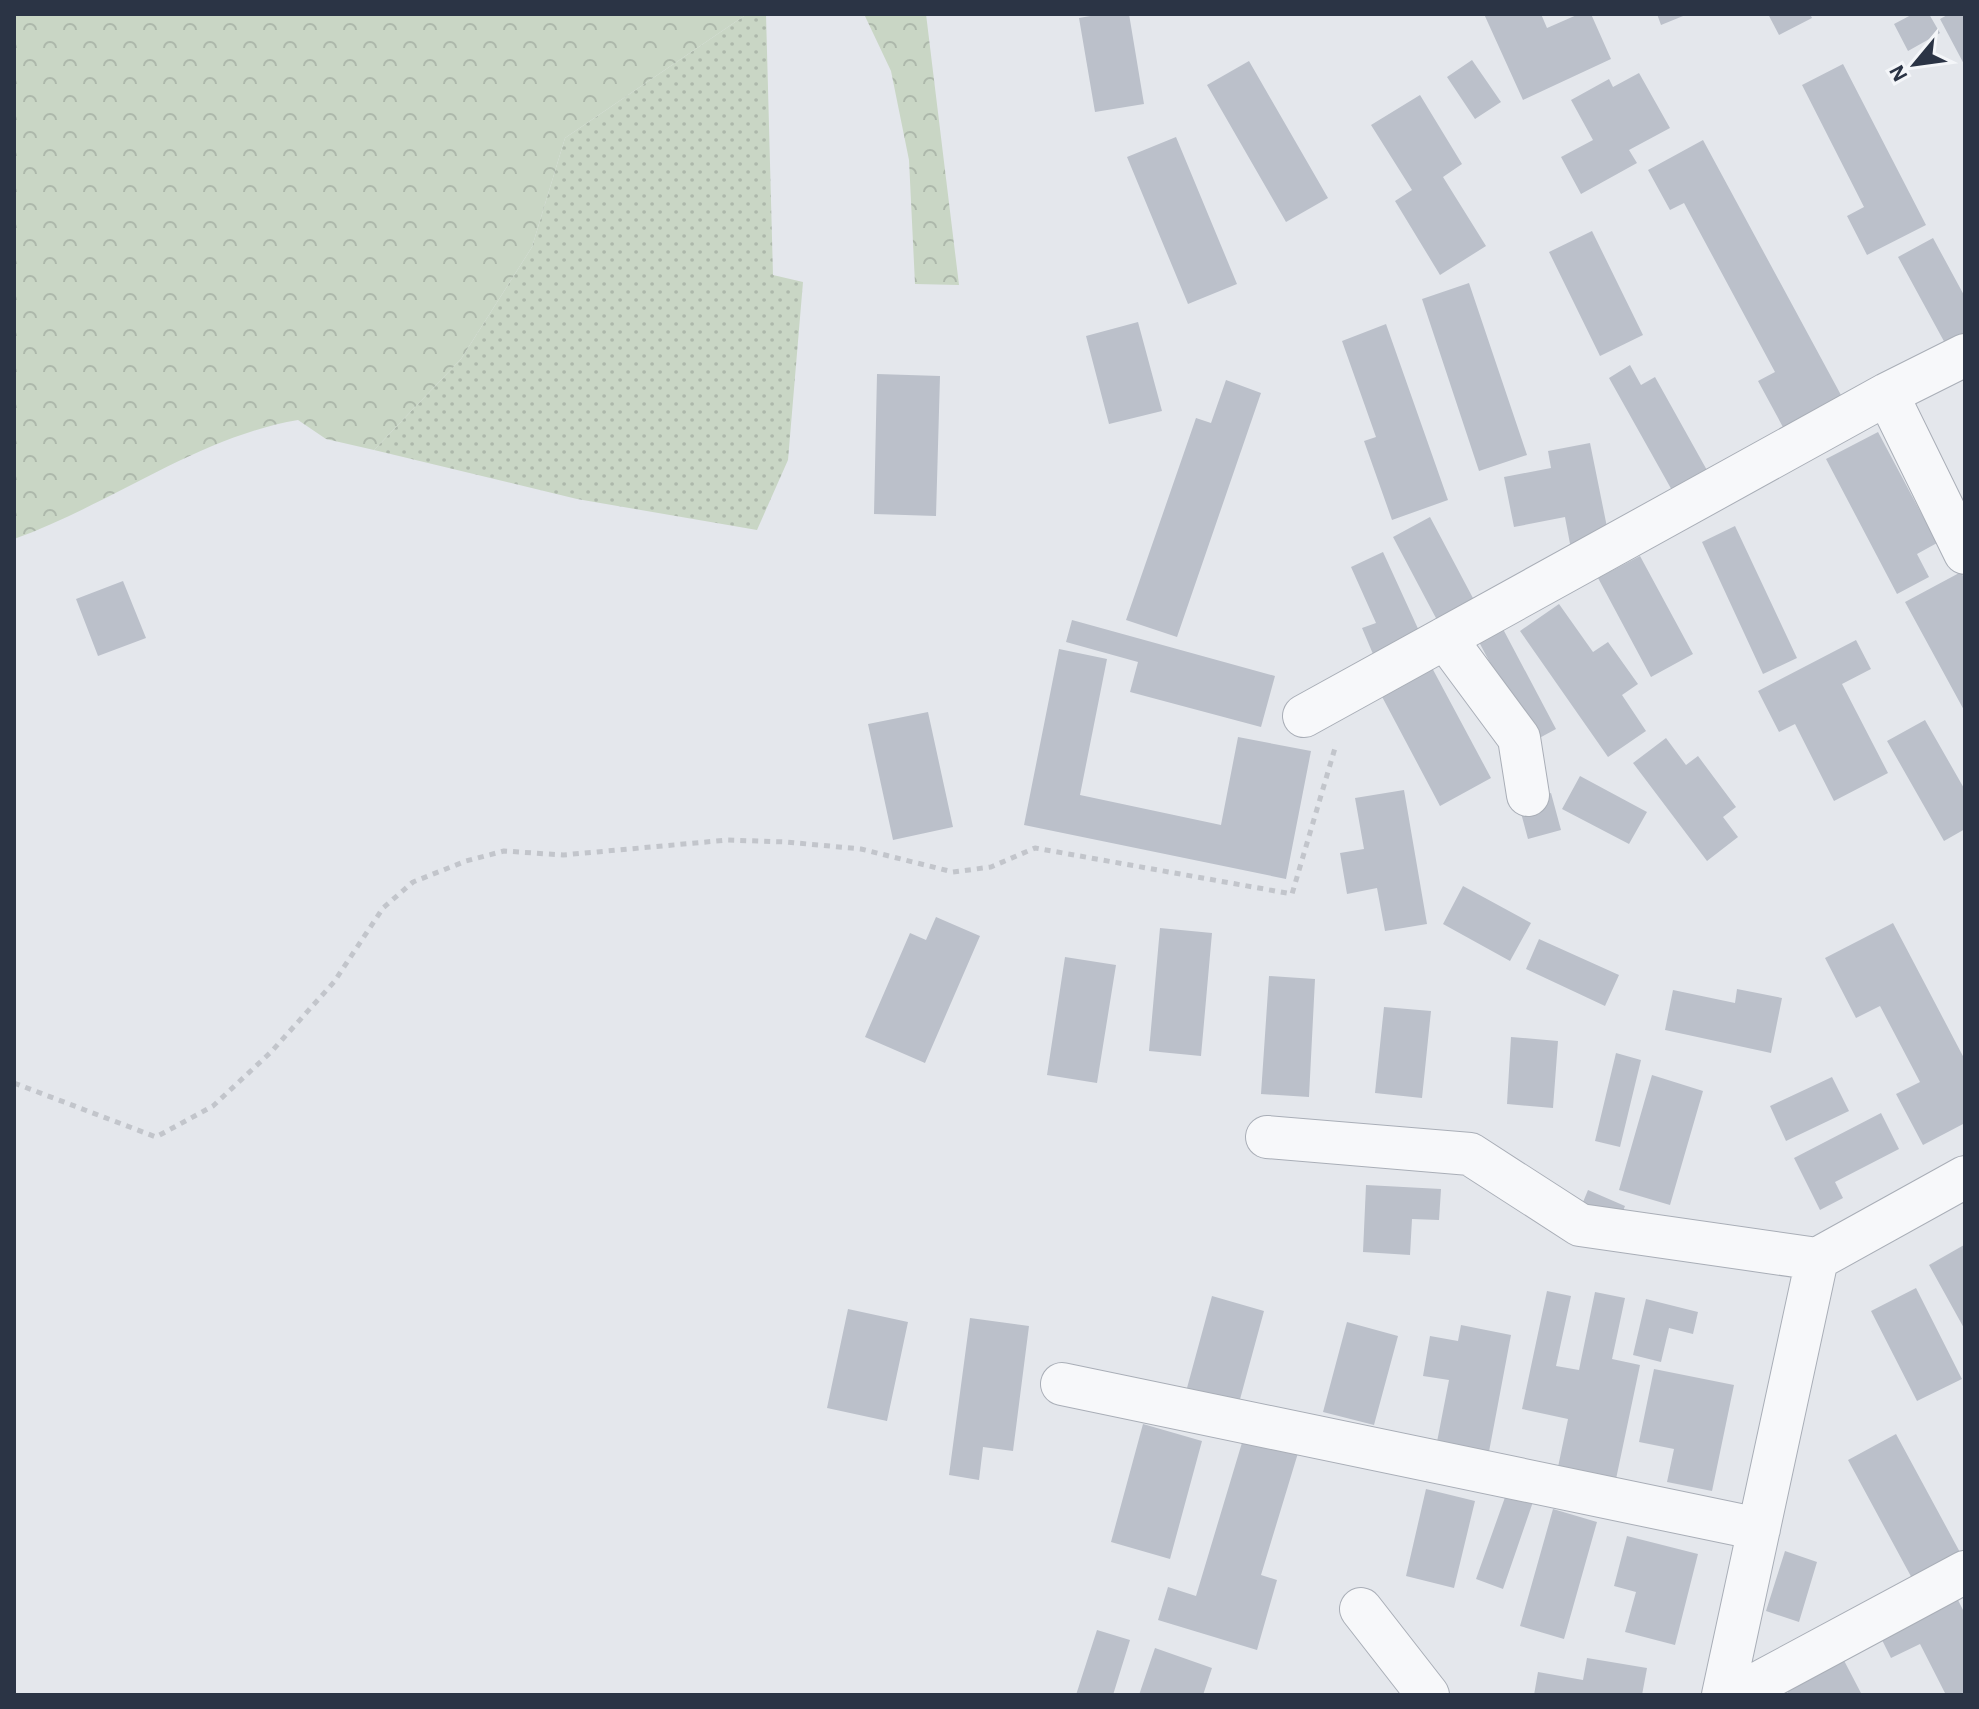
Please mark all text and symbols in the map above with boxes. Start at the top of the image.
north arrow [1875,24,1955,104]
text: N [1885,61,1912,85]

